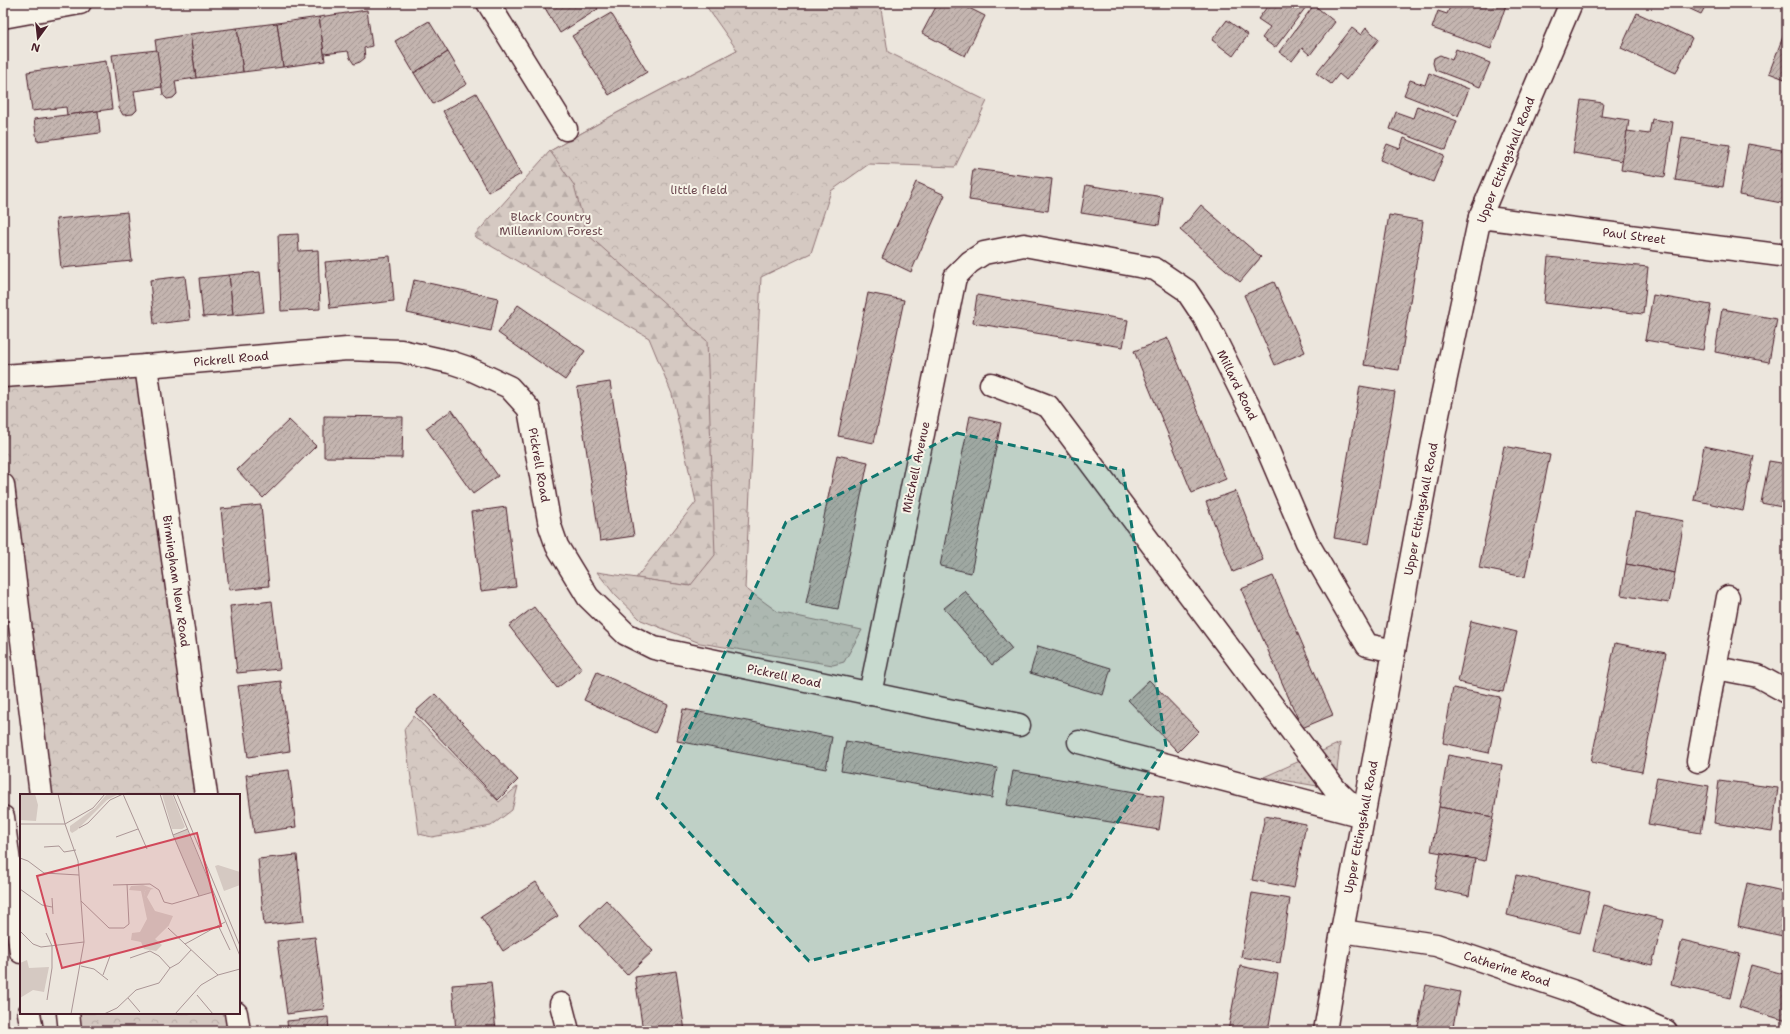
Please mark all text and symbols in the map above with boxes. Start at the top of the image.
north arrow [18,18,58,58]
text: N [29,39,42,56]
street label: Upper Ettingshall Road [1473,94,1539,225]
park label: little field [671,182,728,198]
park label: Black Country Millennium Forest [499,209,603,239]
street label: Paul Street [1601,224,1667,248]
street label: Millard Road [1213,347,1261,423]
street label: Pickrell Road [193,348,270,370]
street label: Mitchell Avenue [898,420,934,514]
street label: Pickrell Road [525,426,554,504]
street label: Upper Ettingshall Road [1400,441,1442,577]
street label: Birmingham New Road [159,514,193,648]
street label: Pickrell Road [745,660,823,692]
street label: Upper Ettingshall Road [1340,759,1382,895]
inset map [20,794,240,1014]
street label: Catherine Road [1462,947,1553,991]

